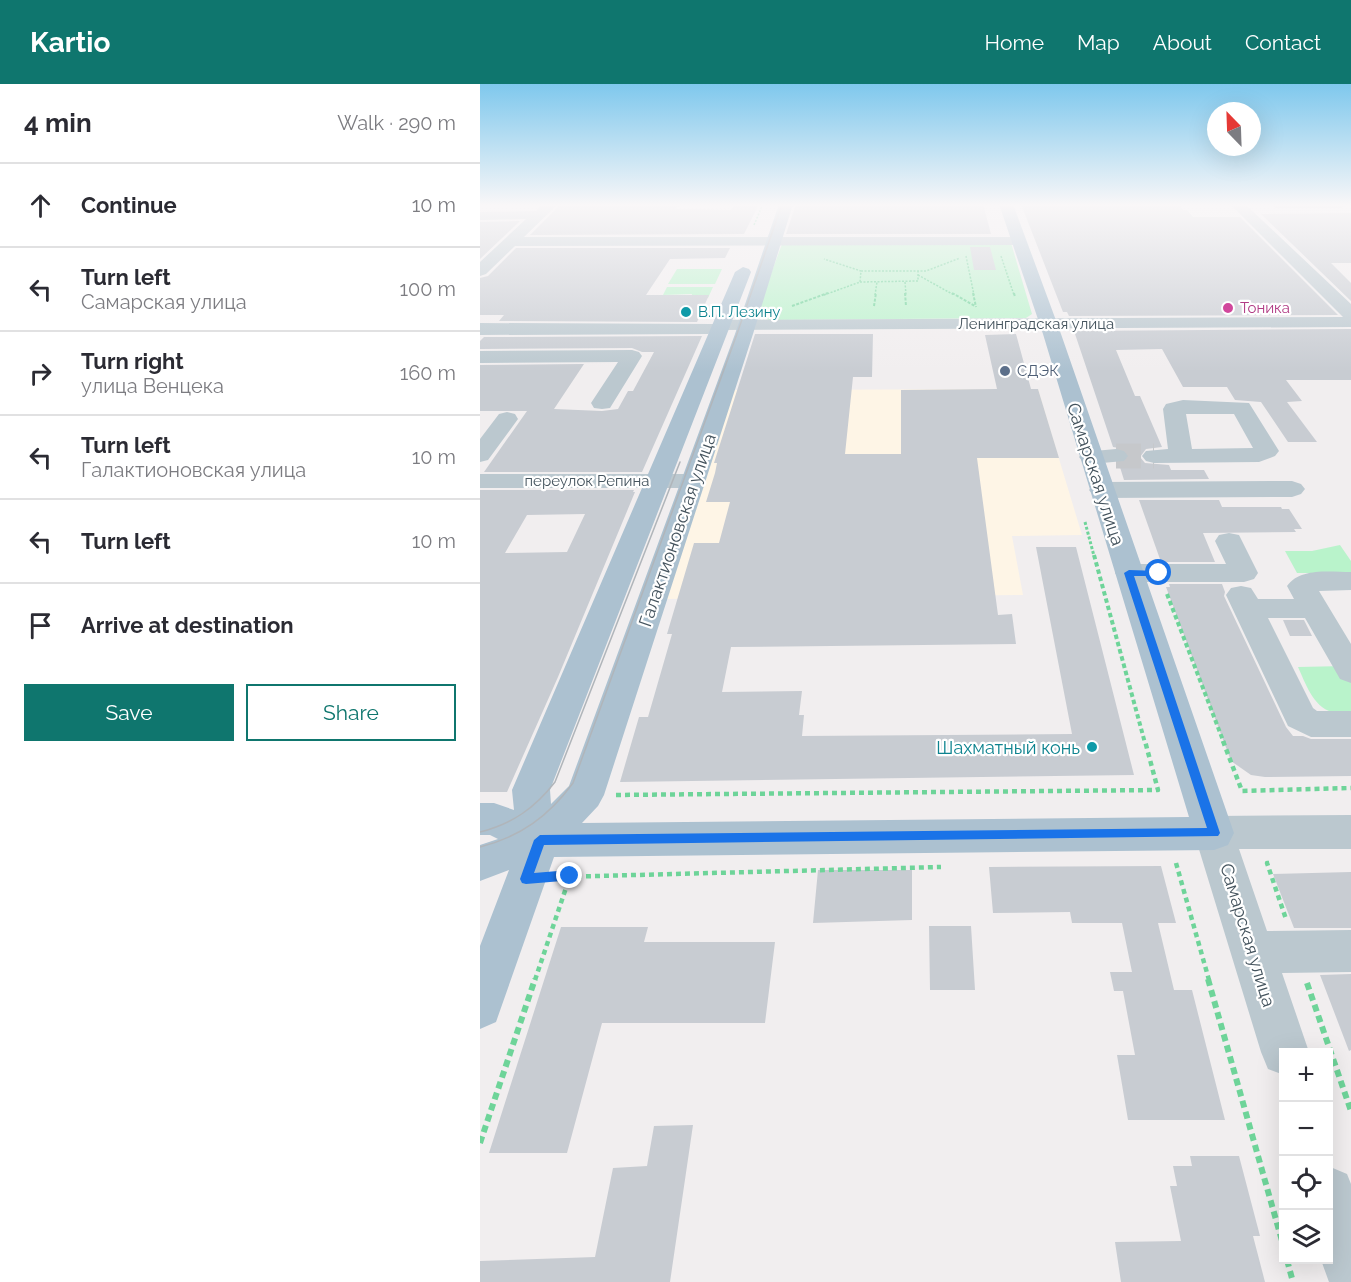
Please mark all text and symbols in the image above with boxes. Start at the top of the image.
text: Kartio [30,26,110,59]
text: Home [985,30,1044,55]
text: Map [1077,30,1120,55]
text: About [1153,30,1212,55]
text: Contact [1245,30,1321,55]
north arrow [1207,102,1261,156]
text: 4 min [24,108,92,138]
text: Walk · 290 m [337,111,456,135]
icon: ahead [24,189,57,222]
text: Continue [81,192,177,218]
text: 10 m [412,193,456,217]
text: Turn left [81,264,171,290]
icon: left [24,273,57,306]
text: 100 m [399,277,456,301]
text: Самарская улица [81,290,247,314]
place label: Тоника [1240,299,1290,317]
marker: Тоника [1221,301,1235,315]
place label: В.П. Лезину [698,303,780,321]
marker: В.П. Лезину [679,305,693,319]
street label: Ленинградская улица [958,315,1114,333]
text: Turn right [81,348,184,374]
icon: right [24,357,57,390]
text: 160 m [400,361,456,385]
place label: СДЭК [1017,362,1059,380]
marker: СДЭК [998,364,1012,378]
text: улица Венцека [81,374,224,398]
street label: Самарская улица [1063,400,1129,548]
street label: Галактионовская улица [634,431,720,629]
text: Turn left [81,432,171,458]
icon: left [24,441,57,474]
text: 10 m [412,445,456,469]
text: Галактионовская улица [81,458,306,482]
street label: переулок Репина [525,472,649,490]
icon: left [24,525,57,558]
text: Turn left [81,528,171,554]
text: 10 m [412,529,456,553]
route start [1145,559,1171,585]
icon: arrive [24,609,57,642]
text: Arrive at destination [81,612,294,638]
button: Save [24,684,234,741]
button: Share [246,684,456,741]
place label: Шахматный конь [936,737,1080,758]
marker: Шахматный конь [1085,740,1099,754]
street label: Самарская улица [1216,861,1280,1009]
route end [556,862,582,888]
map controls [1279,1048,1333,1264]
button: + [1279,1048,1333,1102]
button: − [1279,1102,1333,1156]
button: locate [1279,1156,1333,1210]
button: layers [1279,1210,1333,1264]

